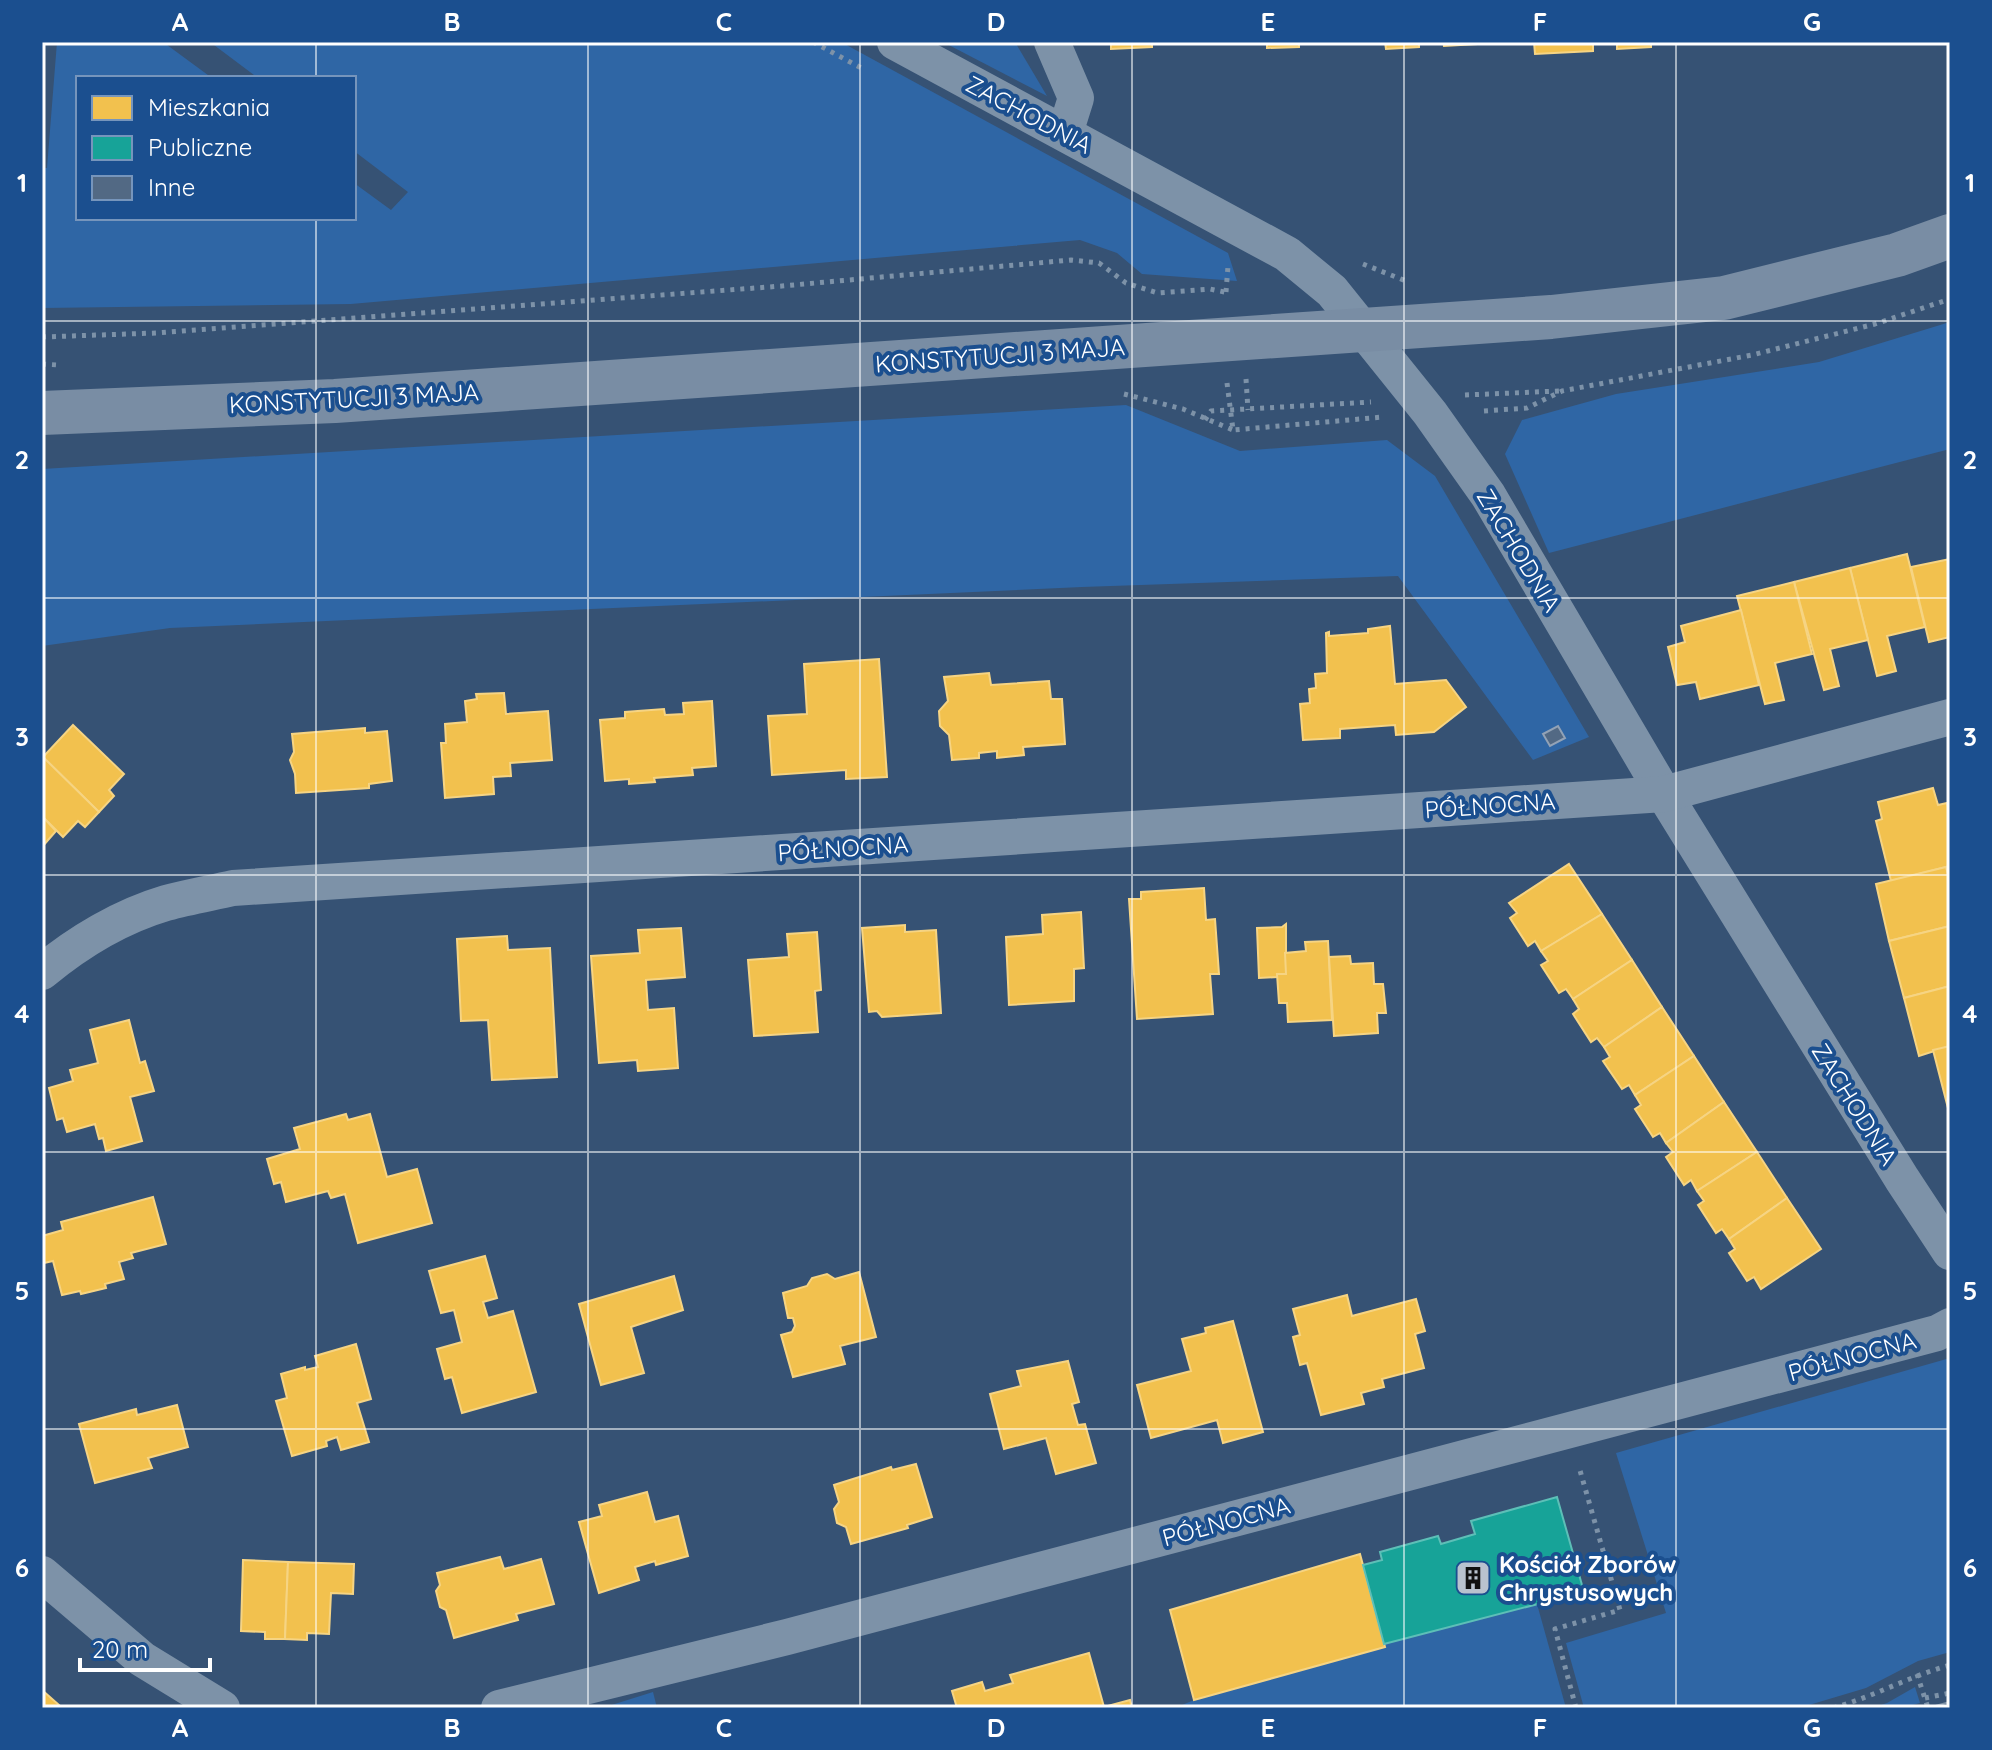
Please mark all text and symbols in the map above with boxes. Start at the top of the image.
text: A [172,5,189,38]
text: B [443,5,461,38]
text: C [716,5,732,38]
text: D [987,5,1005,38]
text: E [1261,5,1275,38]
text: F [1533,5,1547,38]
text: G [1803,5,1821,38]
street label: ZACHODNIA [961,68,1097,160]
legend [76,76,356,220]
text: Mieszkania [148,92,270,122]
text: Publiczne [148,132,252,162]
text: 1 [17,166,27,199]
text: 1 [1965,166,1975,199]
text: Inne [148,172,195,202]
street label: KONSTYTUCJI 3 MAJA [874,331,1126,379]
street label: KONSTYTUCJI 3 MAJA [228,376,480,420]
text: 2 [15,443,29,476]
text: 2 [1963,443,1977,476]
street label: ZACHODNIA [1470,483,1568,617]
text: 3 [15,720,29,753]
text: 3 [1963,720,1977,753]
street label: PÓŁNOCNA [1424,785,1556,825]
street label: PÓŁNOCNA [777,828,909,868]
text: 4 [14,997,30,1030]
text: 4 [1962,997,1978,1030]
street label: ZACHODNIA [1806,1037,1904,1171]
text: 5 [15,1274,29,1307]
text: 5 [1963,1274,1977,1307]
street label: PÓŁNOCNA [1785,1325,1919,1387]
street label: PÓŁNOCNA [1159,1490,1293,1552]
place label: Kościół Zborów Chrystusowych [1499,1549,1677,1607]
text: 6 [15,1551,29,1584]
text: 6 [1963,1551,1977,1584]
building icon: Kościół Zborów Chrystusowych [1454,1559,1492,1597]
scale bar [80,1622,210,1672]
text: 20 m [92,1634,148,1664]
text: A [172,1711,189,1744]
text: B [443,1711,461,1744]
text: C [716,1711,732,1744]
text: D [987,1711,1005,1744]
text: E [1261,1711,1275,1744]
text: F [1533,1711,1547,1744]
text: G [1803,1711,1821,1744]

